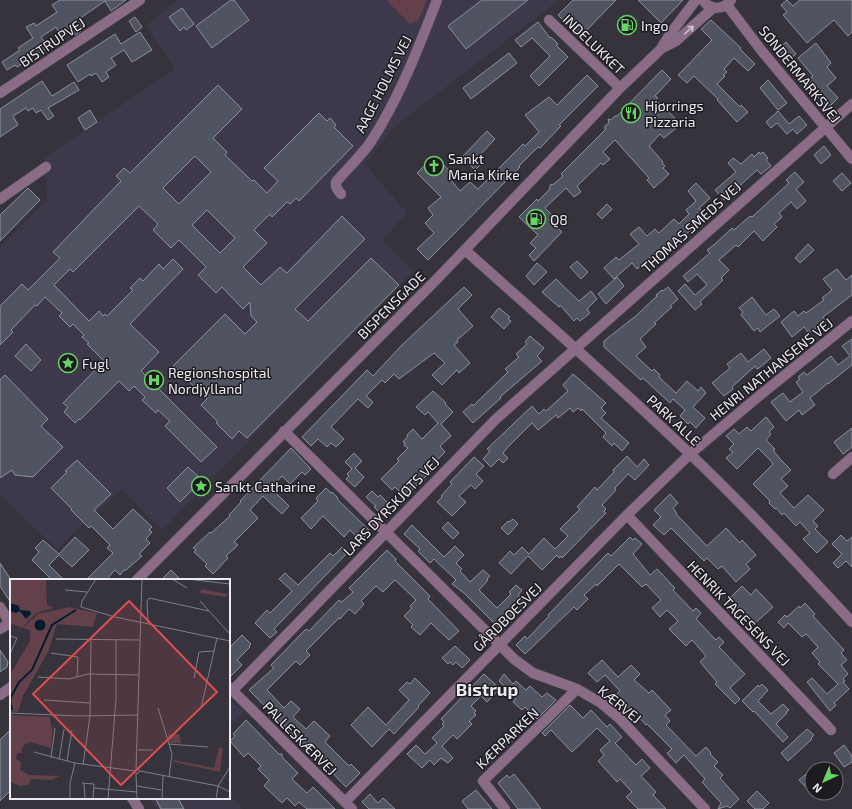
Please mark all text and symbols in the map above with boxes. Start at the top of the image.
street label: INDELUKKET [560,10,628,78]
street label: BISTRUPVEJ [16,14,88,70]
fuel station icon: Ingo [616,14,638,36]
place label: Ingo [641,17,669,34]
street label: SØNDERMARKSVEJ [756,22,844,126]
one-way arrow [683,25,694,34]
street label: AAGE HOLMS VEJ [351,32,415,136]
place label: Hjørrings Pizzaria [645,97,704,130]
restaurant icon: Hjørrings Pizzaria [620,102,642,124]
place label: Sankt Maria Kirke [448,150,520,183]
church icon: Sankt Maria Kirke [423,155,445,177]
street label: THOMAS SMEDS VEJ [638,178,744,276]
fuel station icon: Q8 [525,208,547,230]
place label: Q8 [550,211,568,228]
street label: BISPENSGADE [354,268,428,342]
street label: HENRI NATHANSENS VEJ [706,314,836,424]
place icon: Fugl [57,352,79,374]
place label: Fugl [82,355,110,372]
place label: Regionshospital Nordjylland [168,364,271,397]
hospital icon: Regionshospital Nordjylland [143,369,165,391]
street label: PARK ALLE [644,391,704,449]
street label: LARS DYRSKJØTS VEJ [339,453,443,559]
place icon: Sankt Catharine [190,475,212,497]
place label: Sankt Catharine [215,478,316,495]
street label: HENRIK TAGESENS VEJ [684,557,794,669]
inset map [10,579,230,799]
street label: GÅRDBOESVEJ [469,579,545,655]
district label: Bistrup [456,678,518,700]
street label: KÆRVEJ [595,681,645,727]
street label: PALLESKÆRVEJ [260,698,340,778]
street label: KÆRPARKEN [472,704,542,772]
north arrow [804,761,844,801]
text: N [809,781,824,796]

